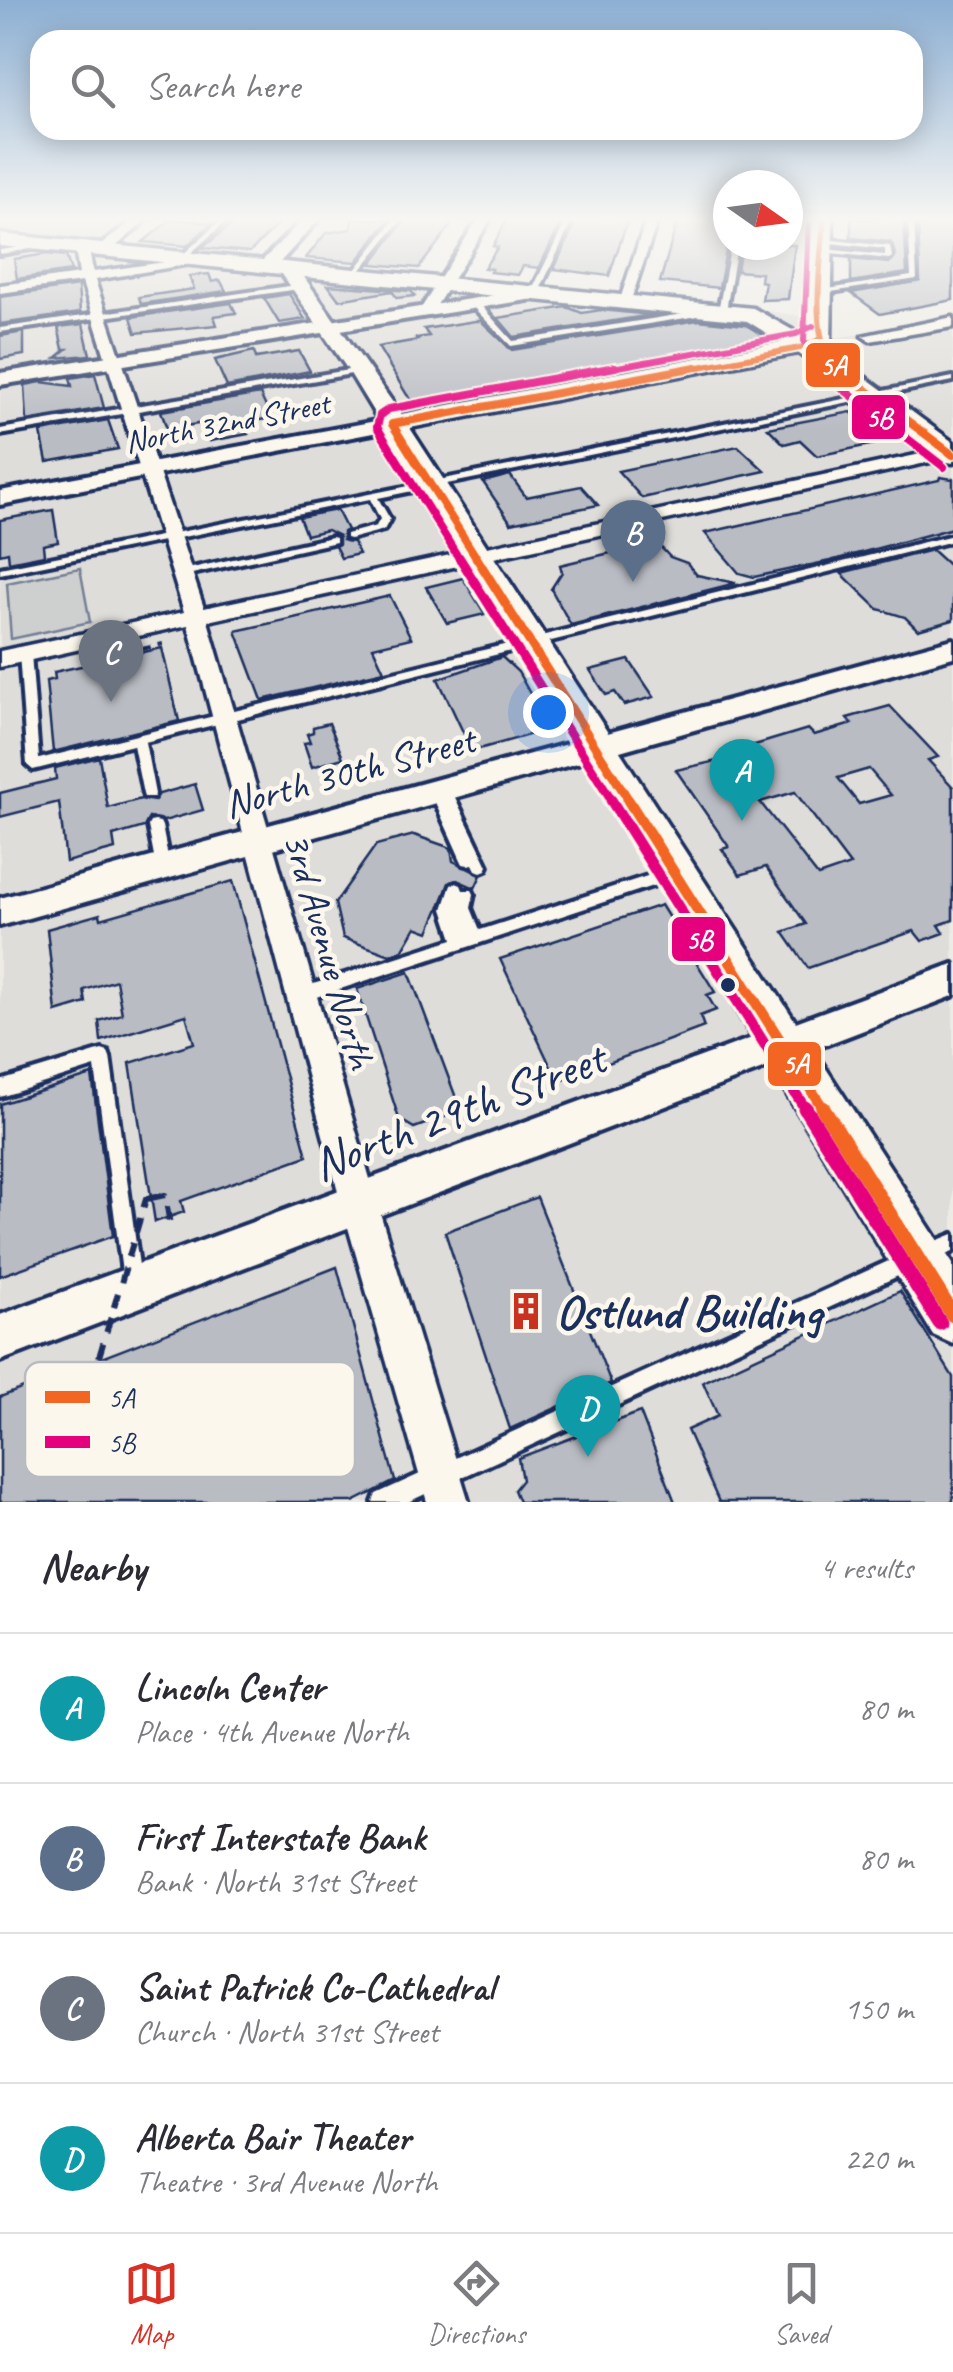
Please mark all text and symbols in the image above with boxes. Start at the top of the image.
search box [30,30,923,140]
icon: search [65,58,120,113]
text: Search here [145,62,300,109]
north arrow [713,170,803,260]
line badge: 5A [804,341,862,389]
text: 5A [820,348,848,383]
street label: North 32nd Street [121,382,336,462]
line badge: 5B [850,393,907,441]
text: 5B [866,400,895,435]
pin: B [600,500,666,582]
pin: C [78,620,144,702]
your location [523,687,574,738]
street label: North 30th Street [219,714,483,829]
pin: A [710,738,774,821]
street label: 3rd Avenue North [271,826,387,1077]
line badge: 5B [670,915,727,963]
text: 5B [686,922,715,957]
unlabelled marker [718,975,738,995]
street label: North 29th Street [304,1026,617,1194]
line badge: 5A [766,1040,823,1088]
text: 5A [782,1046,810,1081]
place label: Ostlund Building [556,1282,825,1342]
building icon: Ostlund Building [505,1290,547,1332]
legend [25,1362,355,1477]
pin: D [556,1374,620,1457]
text: 5A [108,1380,137,1415]
text: 5B [108,1425,138,1460]
text: Nearby [40,1541,146,1594]
text: 4 results [819,1547,913,1588]
text: Lincoln Center [135,1664,325,1711]
text: A [64,1688,81,1729]
text: 80 m [859,1688,913,1729]
text: Place · 4th Avenue North [135,1711,409,1752]
text: First Interstate Bank [135,1814,425,1861]
text: B [64,1838,81,1879]
text: 80 m [859,1838,913,1879]
text: Bank · North 31st Street [135,1861,415,1902]
text: Saint Patrick Co-Cathedral [135,1964,494,2011]
text: C [65,1988,80,2029]
text: 150 m [844,1988,913,2029]
text: Church · North 31st Street [135,2011,439,2052]
text: Alberta Bair Theater [135,2114,410,2161]
text: D [63,2138,82,2179]
text: 220 m [844,2138,913,2179]
text: Theatre · 3rd Avenue North [135,2161,437,2202]
tab: Map [124,2256,179,2351]
tab: Directions [428,2256,525,2351]
tab: Saved [774,2256,829,2351]

